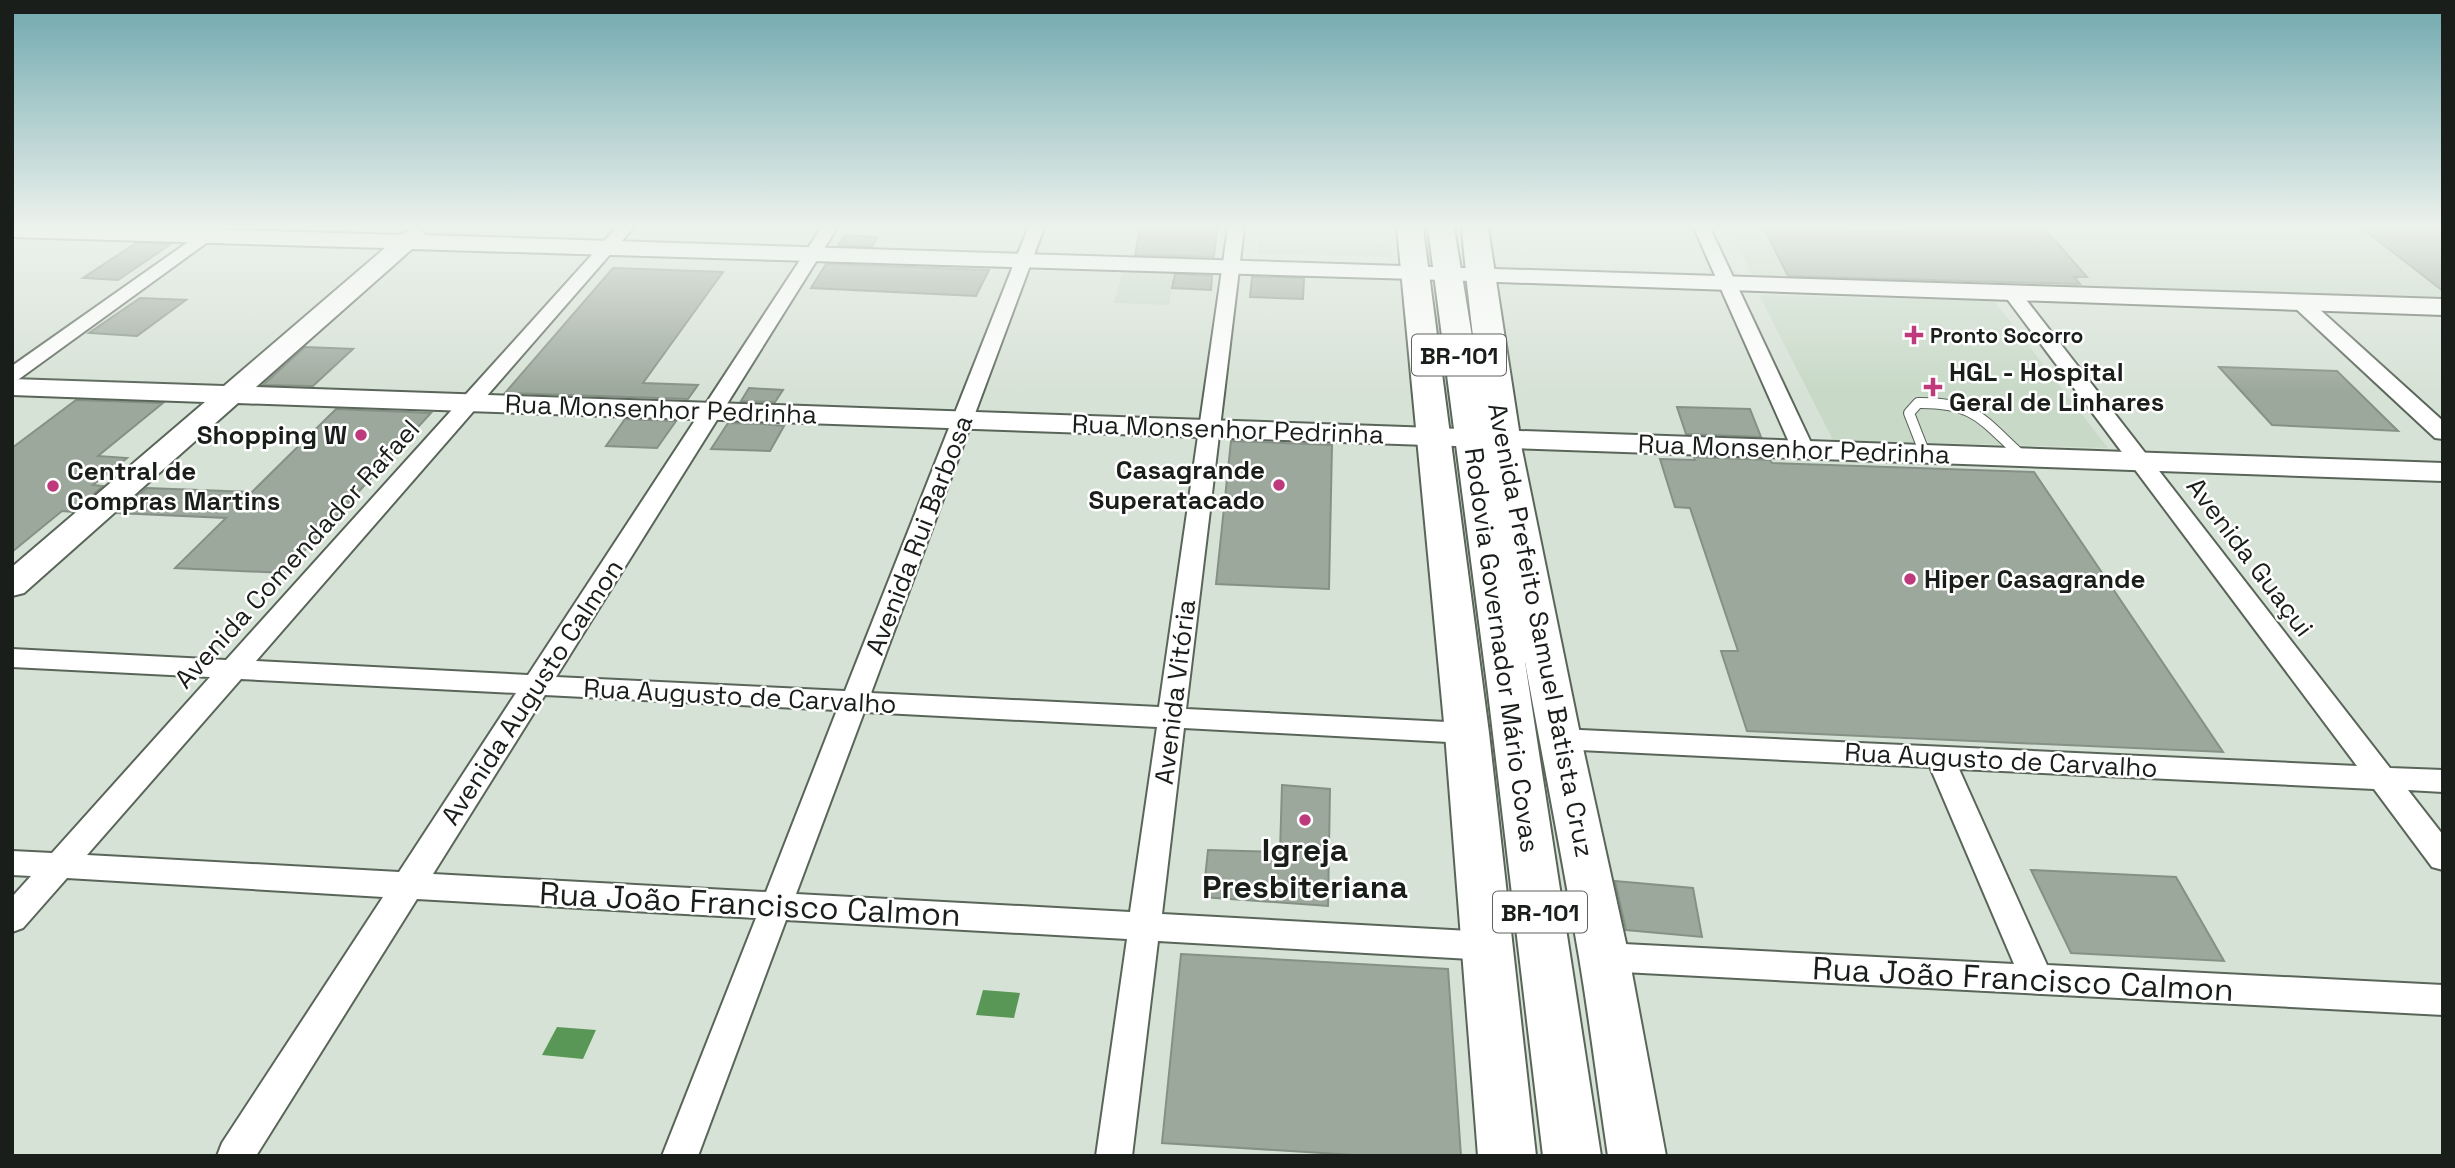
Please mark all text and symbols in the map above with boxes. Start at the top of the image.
place label: Pronto Socorro [1930,322,2083,349]
marker: Pronto Socorro [1904,325,1924,345]
road number: BR-101 [1412,334,1506,376]
place label: HGL - Hospital Geral de Linhares [1949,355,2164,419]
marker: HGL - Hospital Geral de Linhares [1923,377,1943,397]
street label: Rua Monsenhor Pedrinha [504,387,818,431]
street label: Avenida Prefeito Samuel Batista Cruz [1480,400,1602,860]
street label: Rua Monsenhor Pedrinha [1071,407,1385,451]
street label: Avenida Rui Barbosa [858,410,980,660]
street label: Avenida Comendador Rafael [167,412,427,696]
place label: Shopping W [197,418,347,452]
marker: Shopping W [353,427,369,443]
street label: Rua Monsenhor Pedrinha [1637,427,1951,471]
street label: Rodovia Governador Mário Covas [1457,445,1547,855]
place label: Casagrande Superatacado [1088,453,1265,517]
place label: Central de Compras Martins [67,454,280,518]
street label: Avenida Guaçui [2179,471,2321,643]
marker: Casagrande Superatacado [1271,477,1287,493]
marker: Central de Compras Martins [45,478,61,494]
street label: Avenida Augusto Calmon [433,553,631,831]
place label: Hiper Casagrande [1924,562,2146,596]
marker: Hiper Casagrande [1902,571,1918,587]
street label: Avenida Vitória [1147,597,1203,787]
street label: Rua Augusto de Carvalho [583,671,897,721]
street label: Rua Augusto de Carvalho [1844,735,2158,785]
marker: Igreja Presbiteriana [1297,812,1313,828]
place label: Igreja Presbiteriana [1202,830,1408,907]
street label: Rua João Francisco Calmon [538,873,962,935]
road number: BR-101 [1493,891,1587,932]
street label: Rua João Francisco Calmon [1811,948,2235,1010]

